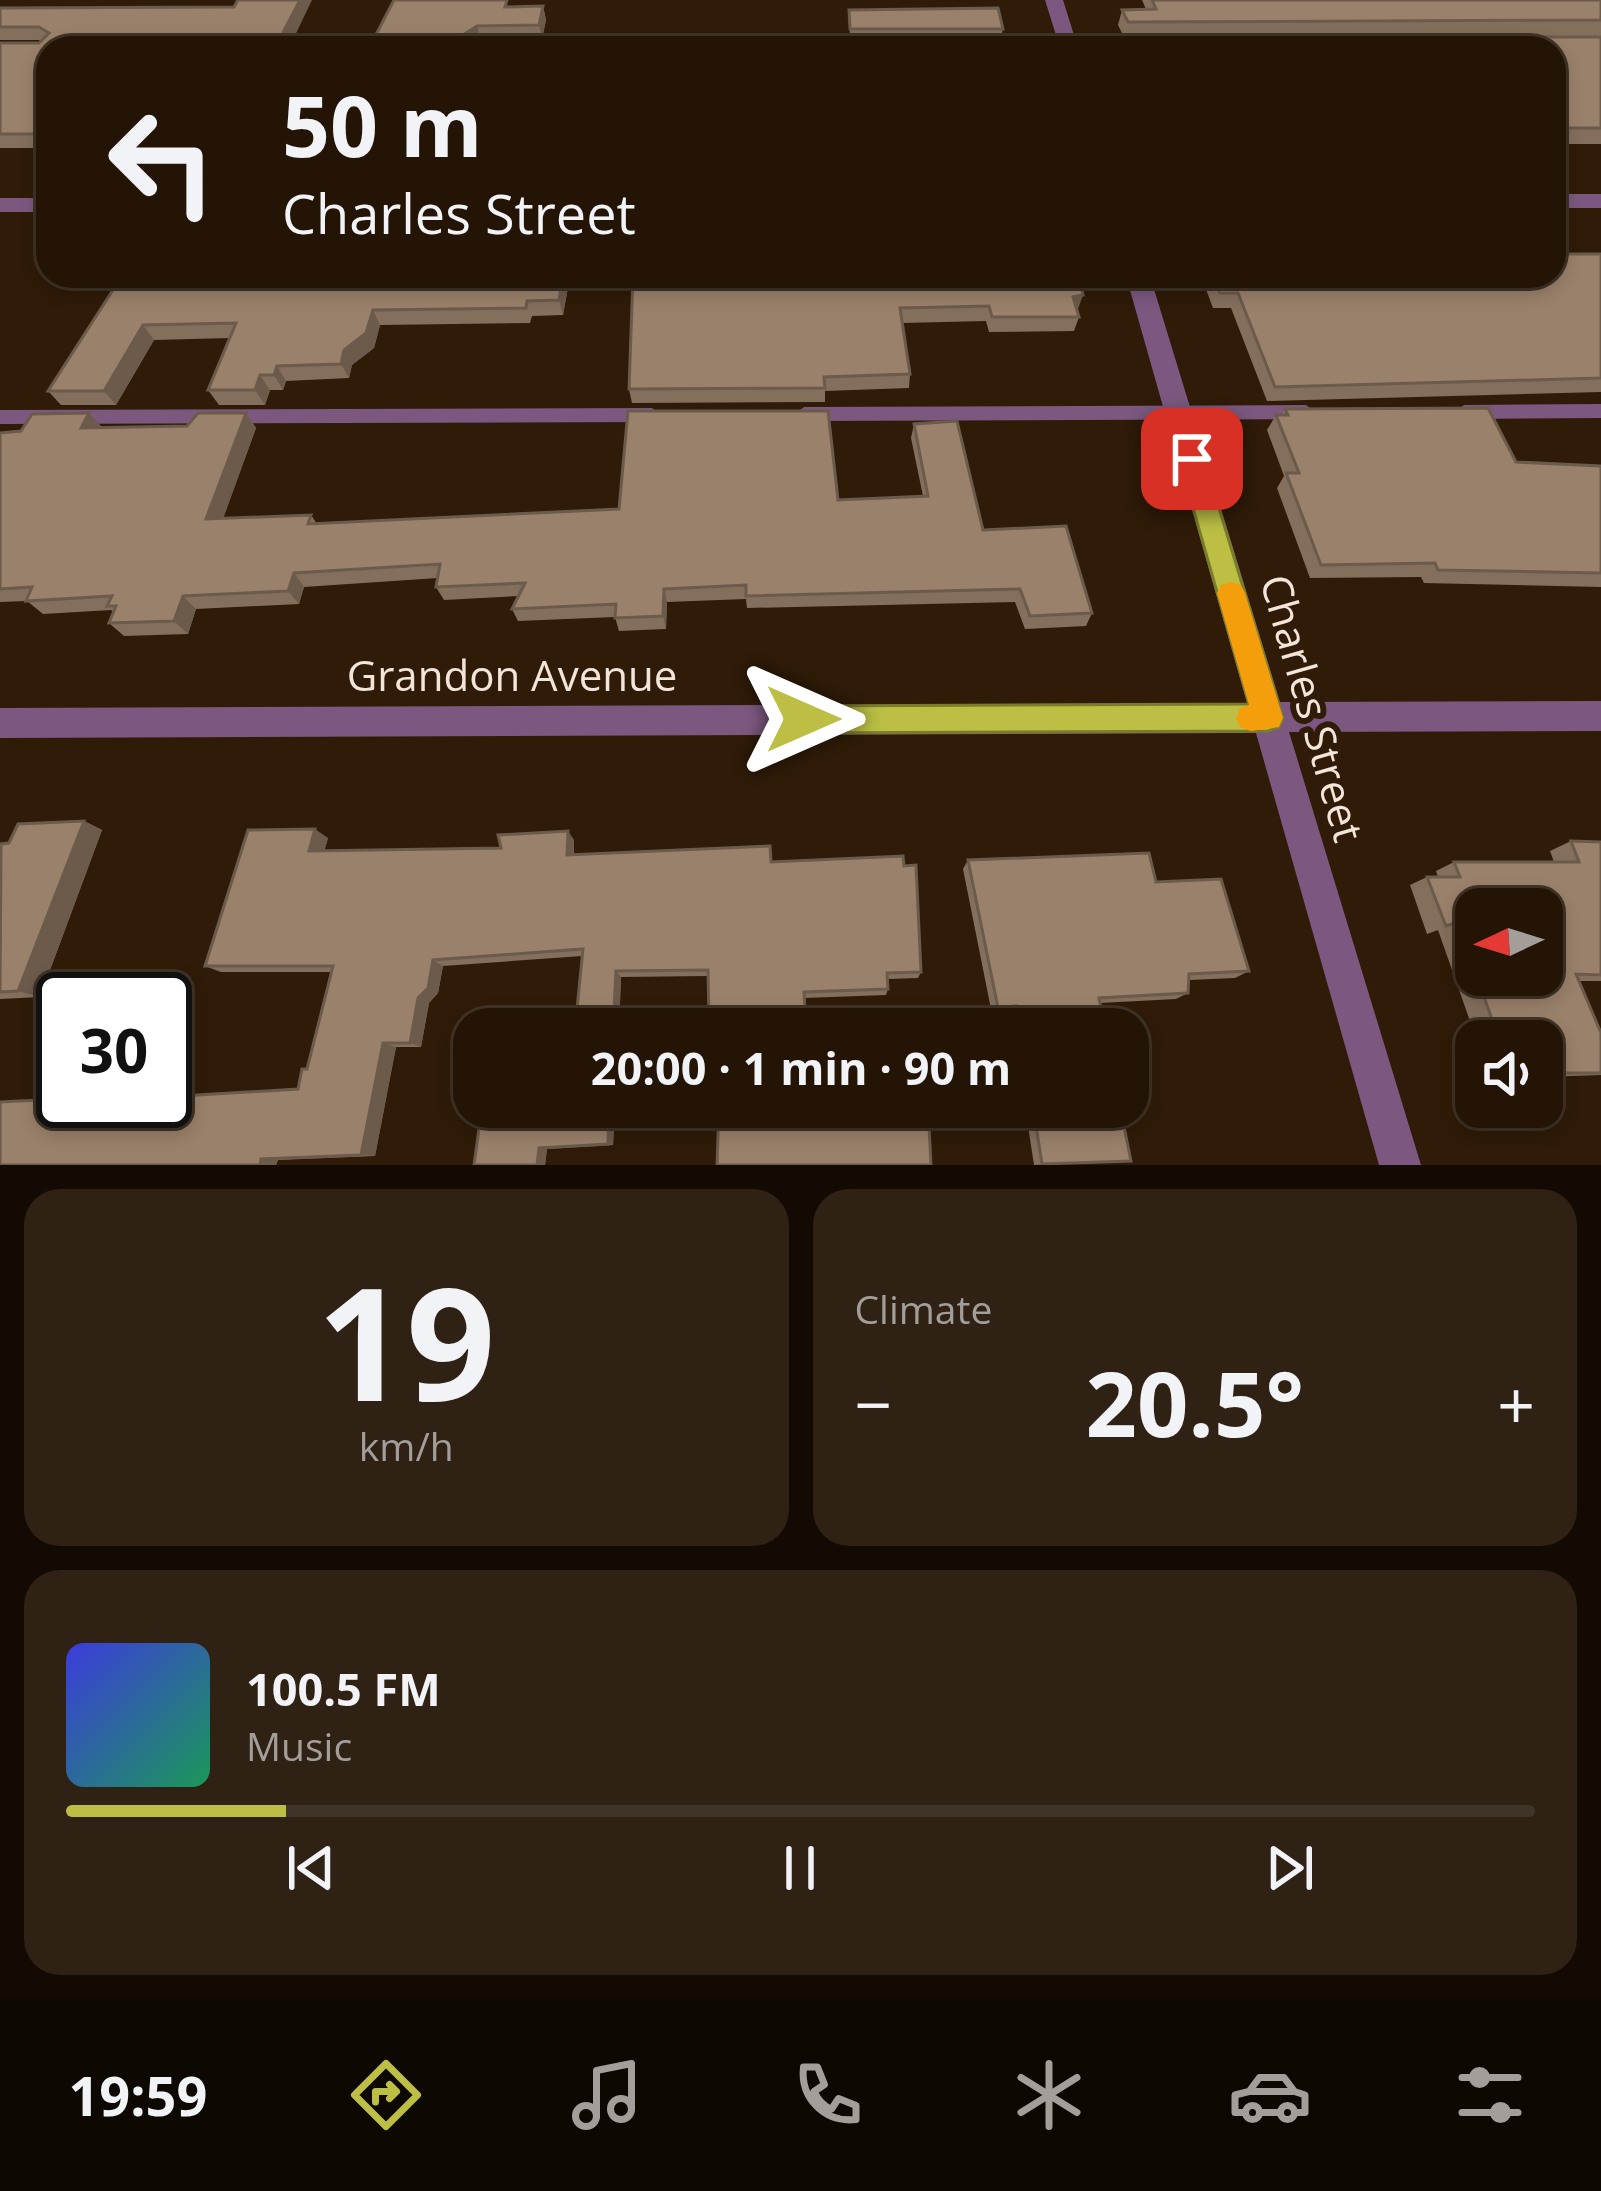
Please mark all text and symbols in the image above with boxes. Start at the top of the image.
text: 50 m [282,67,482,182]
icon: left [84,84,240,240]
text: Charles Street [282,176,636,250]
pin [1141,408,1243,510]
icon: arrive [1159,426,1225,492]
street label: Charles Street [1248,567,1379,848]
street label: Grandon Avenue [347,646,677,703]
position arrow [740,656,866,782]
north arrow [1455,888,1563,996]
map controls [1455,888,1563,1128]
speed limit sign: 30 [36,972,192,1128]
button: sound [1455,1020,1563,1128]
text: 20:00 · 1 min · 90 m [591,1037,1011,1098]
text: 19 [317,1234,495,1447]
text: Climate [855,1282,992,1335]
text: 20.5° [1085,1341,1304,1463]
text: − [855,1358,892,1448]
text: + [1497,1358,1535,1448]
text: km/h [359,1419,454,1472]
text: 100.5 FM [246,1658,441,1719]
text: Music [246,1719,352,1772]
icon: previous [278,1835,344,1901]
icon: pause [767,1835,833,1901]
icon: next [1257,1835,1323,1901]
icon: directions [344,2053,428,2137]
icon: music [565,2053,649,2137]
icon: phone [786,2053,870,2137]
icon: climate [1007,2053,1091,2137]
icon: car [1228,2053,1312,2137]
icon: filters [1448,2053,1532,2137]
text: 19:59 [68,2058,207,2132]

